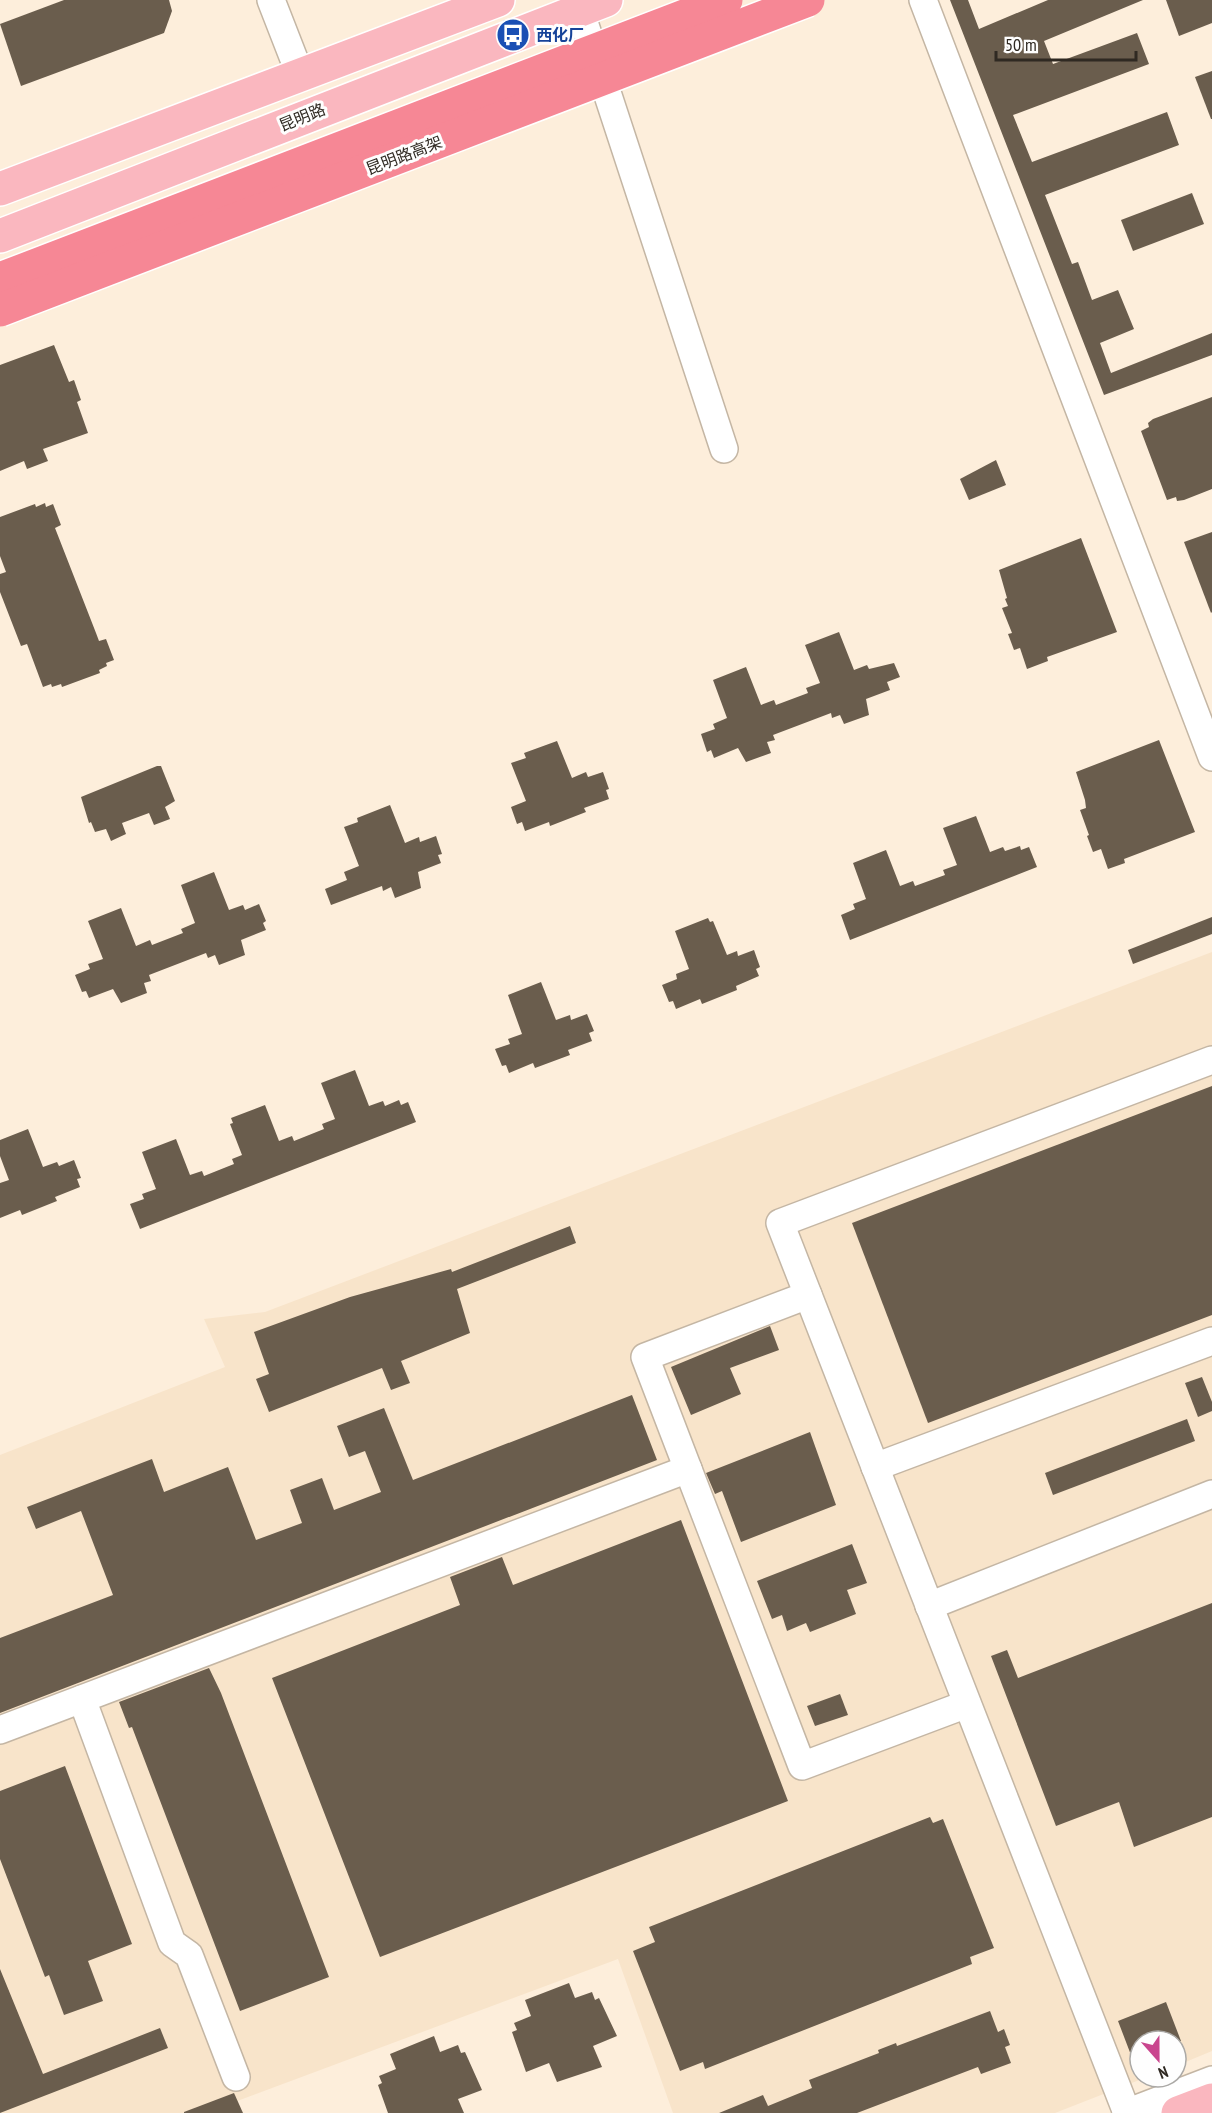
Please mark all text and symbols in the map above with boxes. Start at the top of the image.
bus stop icon: 西化厂 [495,17,531,53]
scale bar [996,24,1136,62]
place label: 西化厂 [536,25,584,45]
text: 50 m [1005,33,1037,56]
street label: 昆明路 [276,99,328,135]
street label: 昆明路高架 [363,131,445,179]
north arrow [1128,2029,1188,2089]
text: N [1156,2062,1171,2084]

